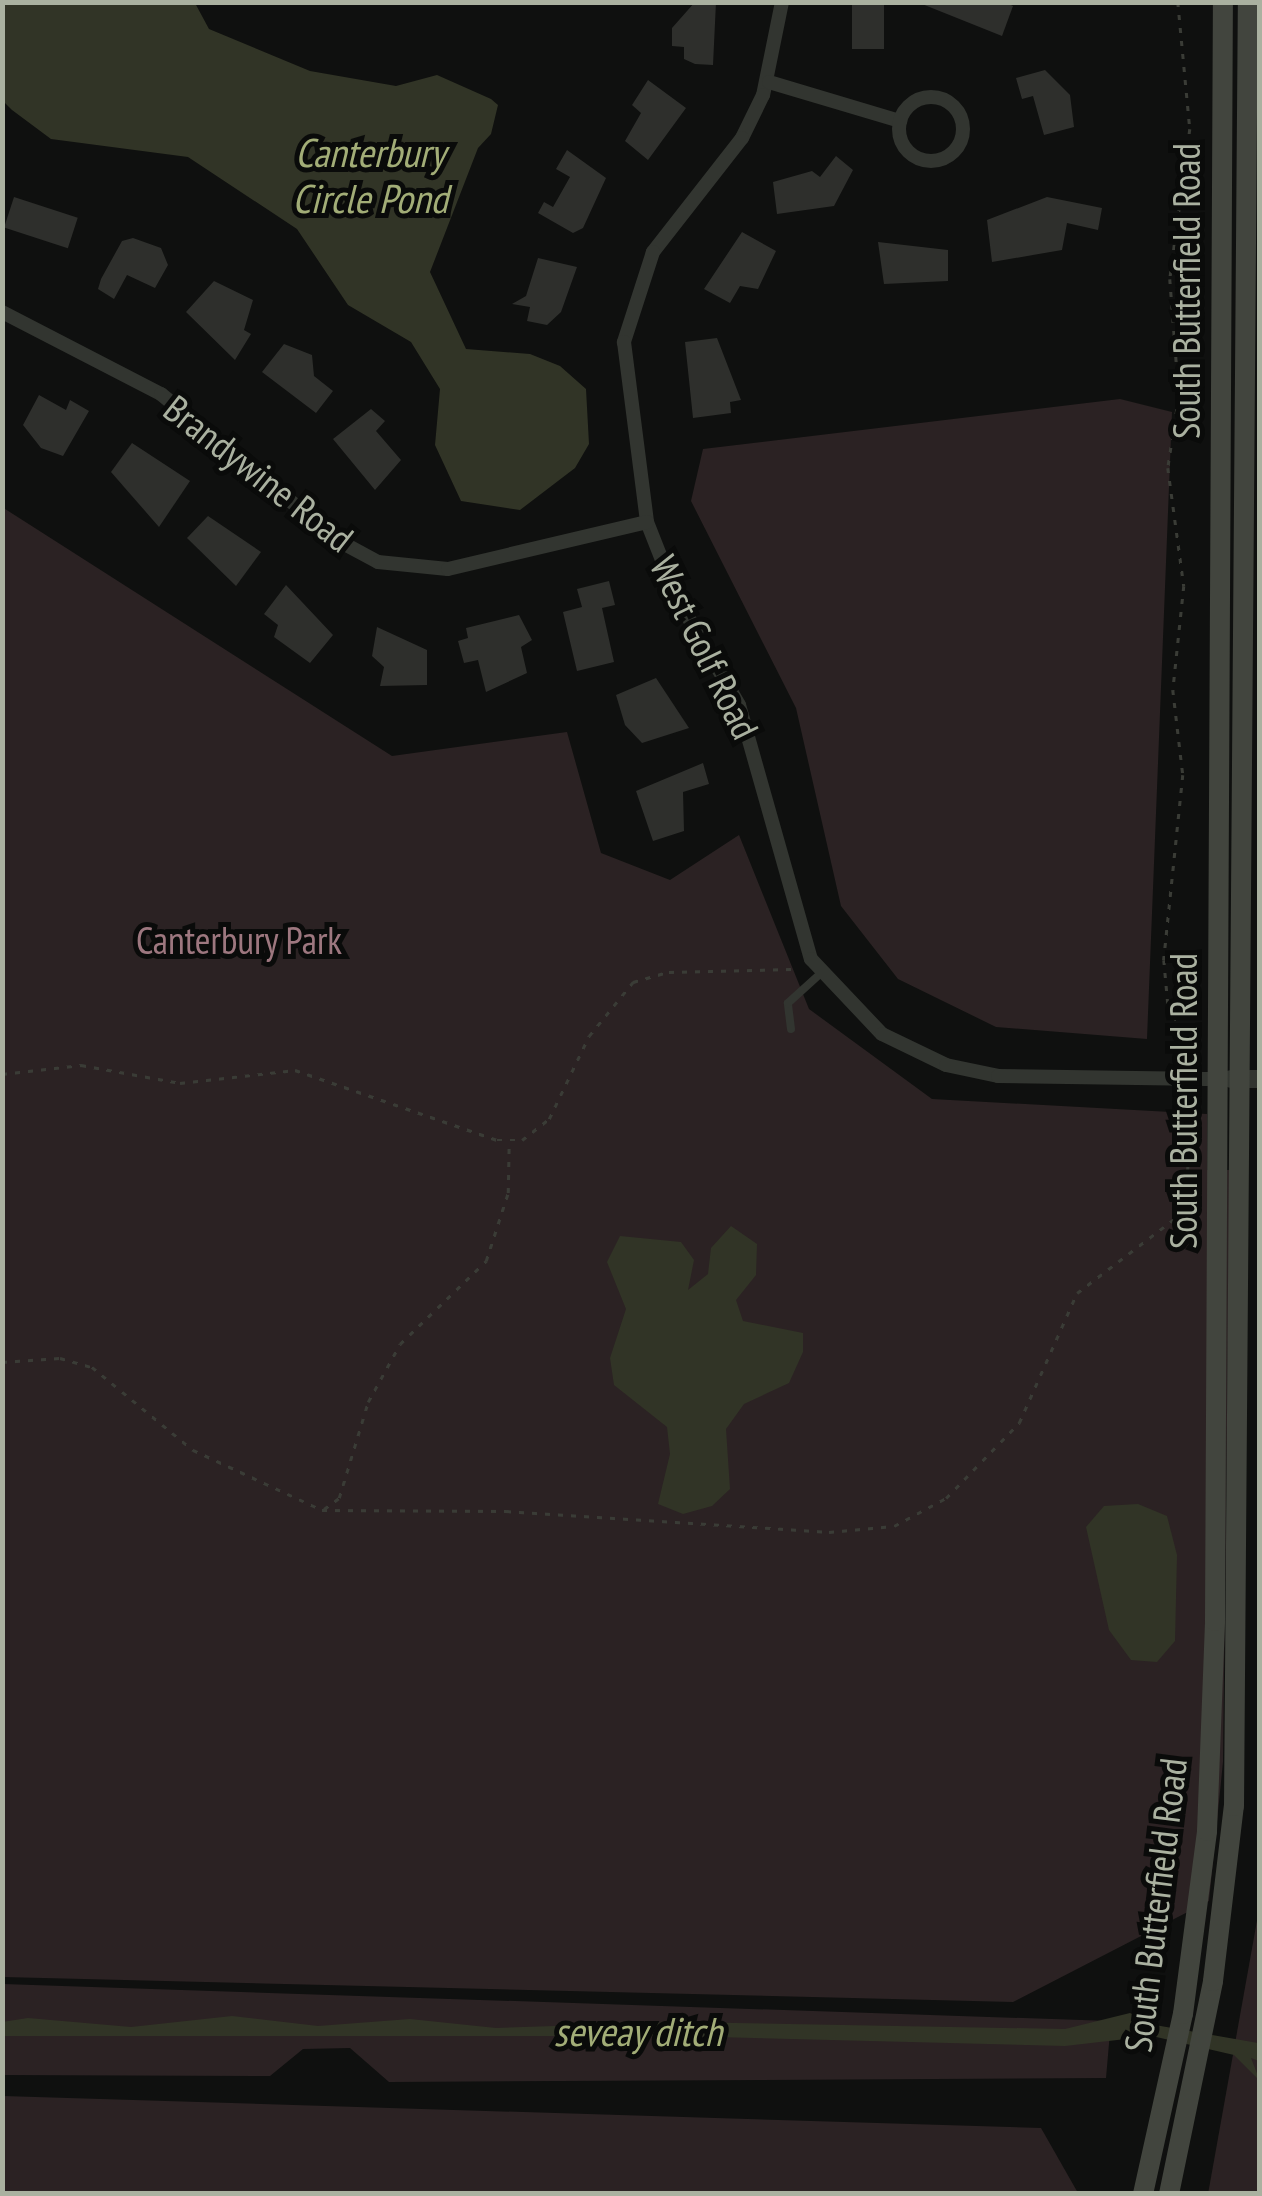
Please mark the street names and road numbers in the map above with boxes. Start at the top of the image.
street label: South Butterfield Road [1163,143,1209,439]
street label: Brandywine Road [155,385,363,561]
street label: West Golf Road [641,548,769,746]
street label: South Butterfield Road [1160,953,1206,1249]
street label: South Butterfield Road [1114,1755,1196,2055]

